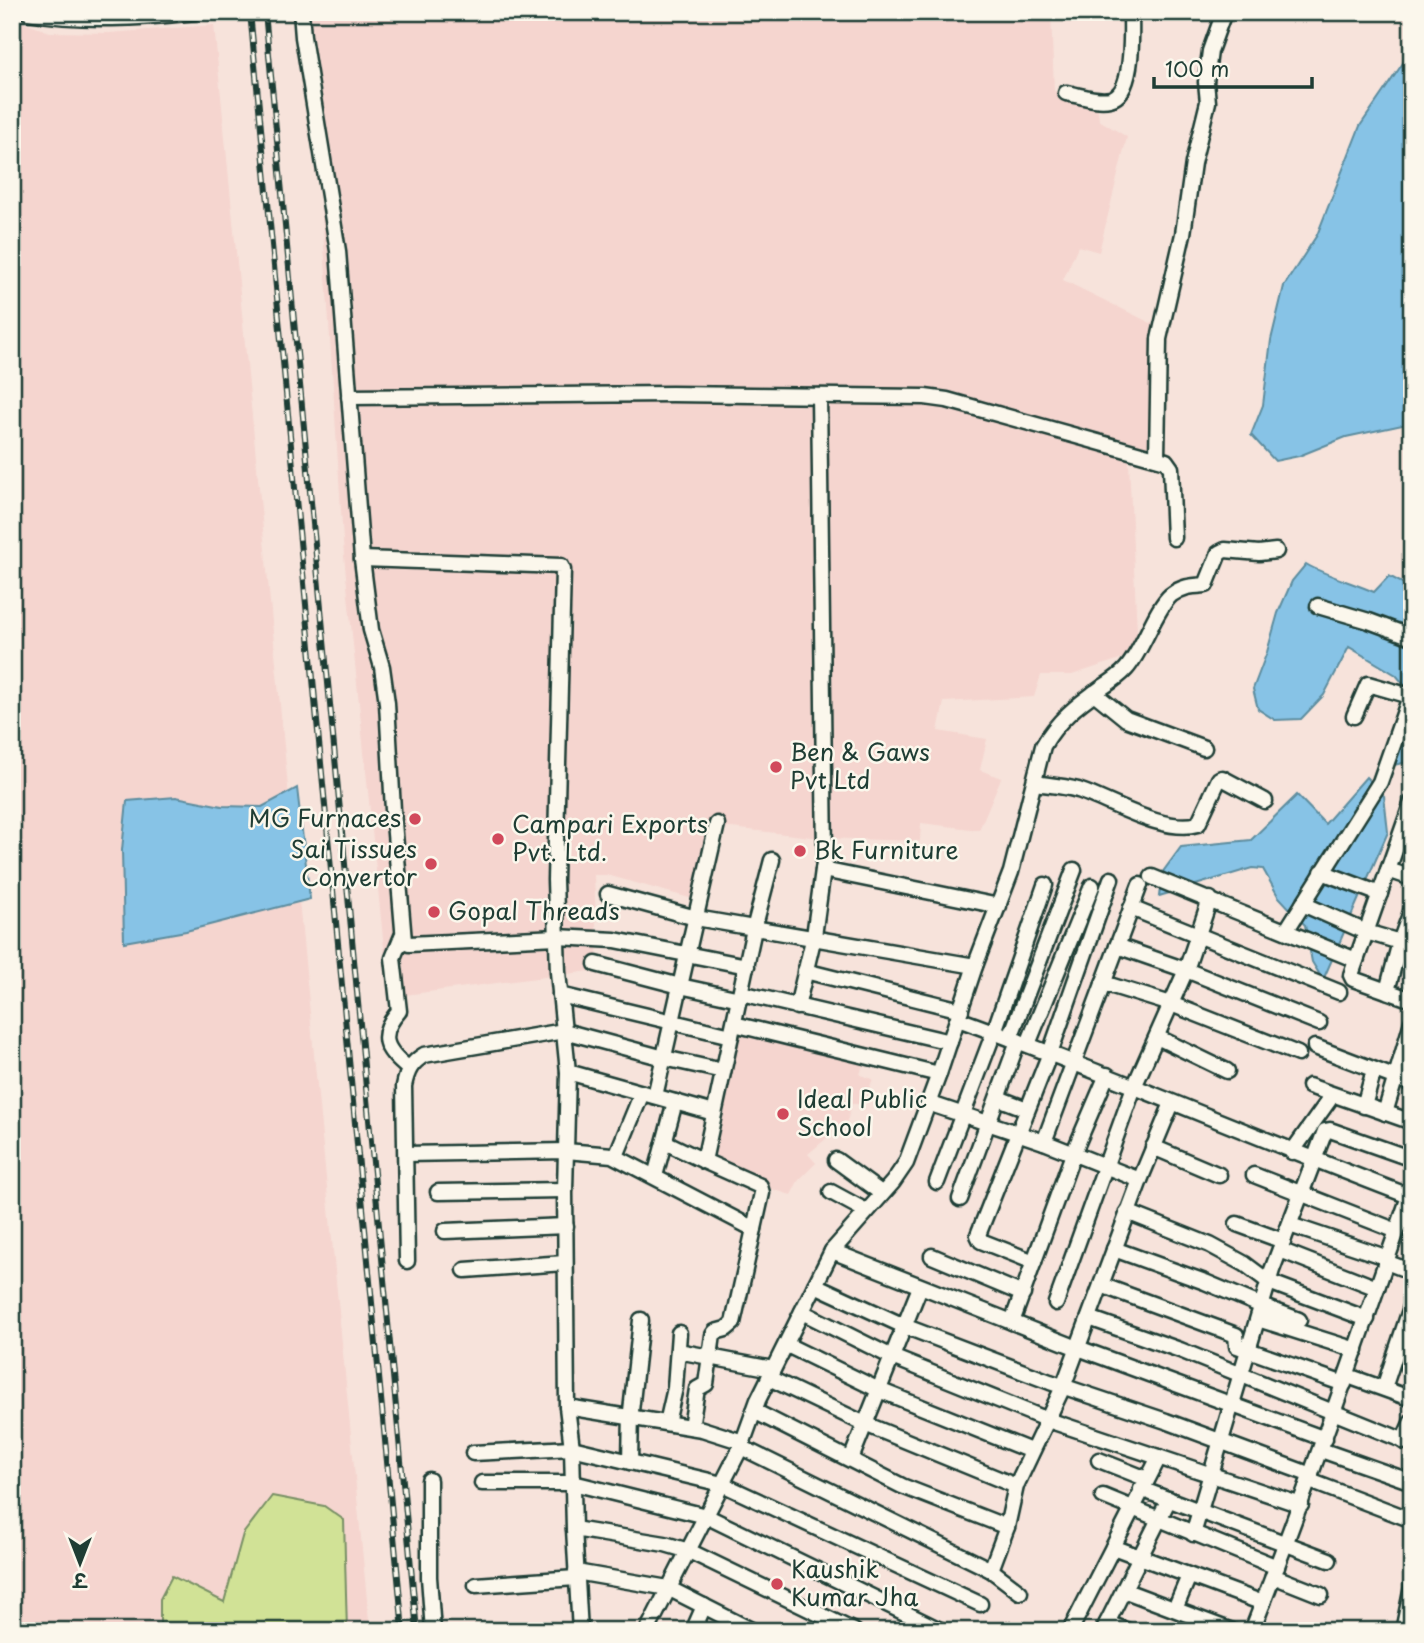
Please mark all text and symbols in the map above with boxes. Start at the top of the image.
scale bar [1154,46,1312,90]
text: 100 m [1165,52,1229,84]
place label: Ben & Gaws Pvt Ltd [790,733,930,797]
marker: Ben & Gaws Pvt Ltd [768,759,784,775]
place label: MG Furnaces [249,799,401,835]
place label: Campari Exports Pvt. Ltd. [512,805,708,869]
marker: MG Furnaces [407,811,423,827]
place label: Sai Tissues Convertor [290,830,418,894]
marker: Campari Exports Pvt. Ltd. [490,831,506,847]
place label: Bk Furniture [814,831,958,867]
marker: Bk Furniture [792,843,808,859]
marker: Sai Tissues Convertor [423,856,439,872]
place label: Gopal Threads [448,892,620,928]
marker: Gopal Threads [426,904,442,920]
place label: Ideal Public School [797,1080,927,1144]
marker: Ideal Public School [775,1106,791,1122]
north arrow [46,1528,116,1598]
place label: Kaushik Kumar Jha [791,1550,918,1614]
text: उ [71,1567,88,1595]
marker: Kaushik Kumar Jha [769,1576,785,1592]

